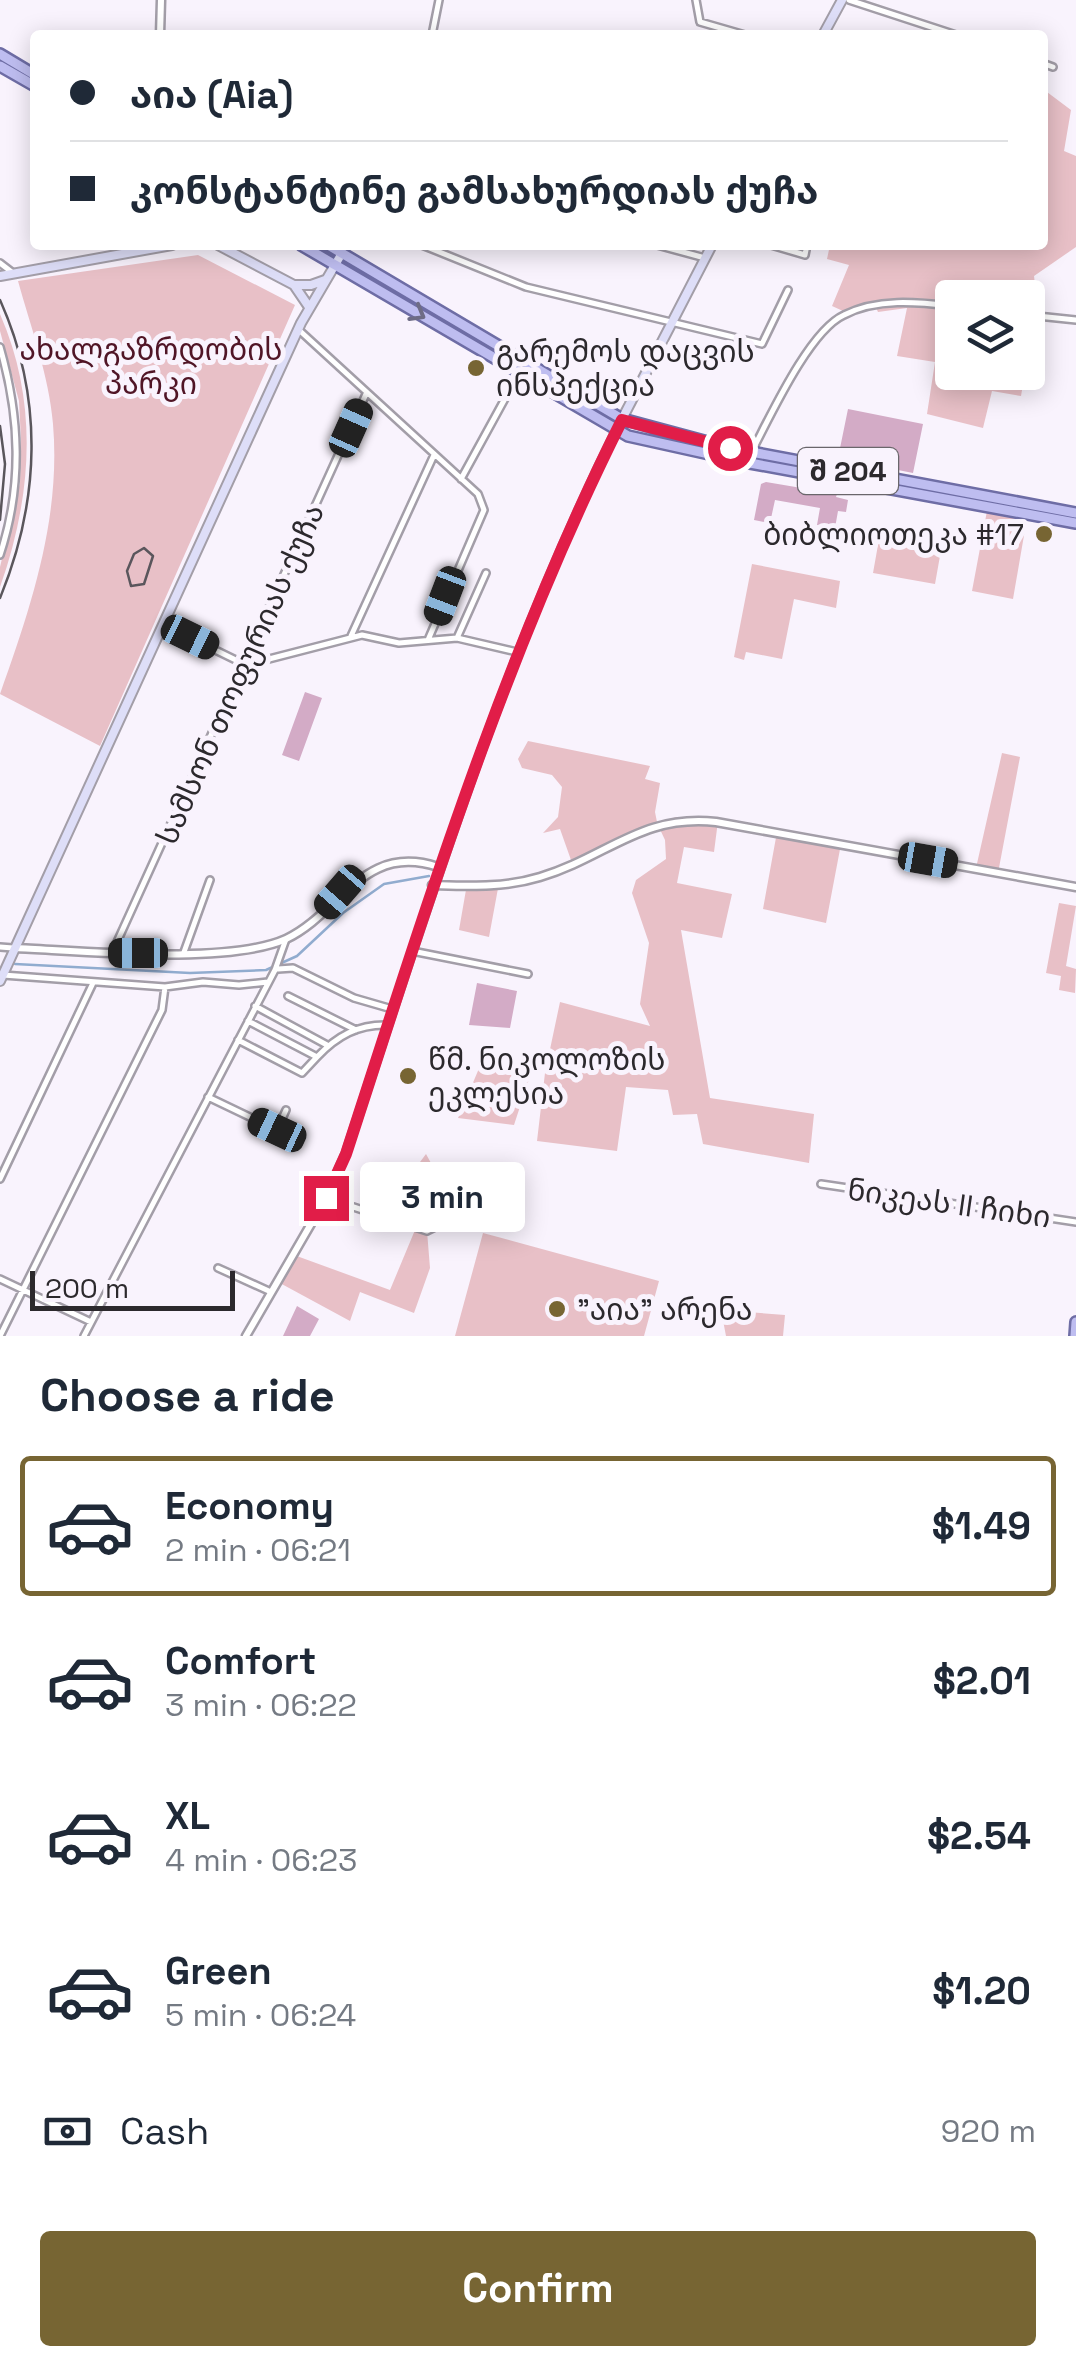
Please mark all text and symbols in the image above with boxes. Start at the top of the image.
text: აია (Aia) [130,71,293,119]
text: კონსტანტინე გამსახურდიას ქუჩა [130,167,818,215]
map controls [935,280,1045,390]
button: layers [935,280,1045,390]
one-way arrow [407,302,425,321]
park label: ახალგაზრდობის პარკი [19,330,283,403]
place label: გარემოს დაცვის ინსპექცია [496,332,755,405]
marker: გარემოს დაცვის ინსპექცია [465,357,487,379]
car [325,394,377,462]
route start [708,426,753,471]
road number: შ 204 [798,448,898,494]
street label: სამსონ თოფურიას ქუჩა [147,498,333,850]
place label: ბიბლიოთეკა #17 [763,515,1024,554]
marker: ბიბლიოთეკა #17 [1033,523,1055,545]
car [420,563,470,629]
car [156,610,224,664]
car [896,840,960,880]
car [309,860,371,924]
car [108,938,168,968]
place label: წმ. ნიკოლოზის ეკლესია [428,1040,666,1113]
marker: წმ. ნიკოლოზის ეკლესია [397,1065,419,1087]
car [243,1104,311,1156]
callout: 3 min [361,1163,526,1233]
street label: ნიკეას II ჩიხი [845,1169,1053,1237]
route end [304,1176,349,1221]
text: 3 min [401,1177,484,1217]
scale bar [30,1266,235,1310]
text: 200 m [45,1270,129,1306]
place label: "აია" არენა [577,1290,753,1329]
marker: "აია" არენა [546,1298,568,1320]
text: Choose a ride [40,1367,335,1424]
icon: car [45,1481,135,1571]
text: Economy [165,1482,334,1530]
text: $1.49 [932,1502,1031,1550]
text: 2 min · 06:21 [165,1530,351,1570]
icon: car [45,1636,135,1726]
text: Comfort [165,1637,316,1685]
text: $2.01 [933,1657,1031,1705]
text: 3 min · 06:22 [165,1685,357,1725]
icon: car [45,1791,135,1881]
text: XL [165,1792,210,1840]
text: $2.54 [927,1812,1031,1860]
text: 4 min · 06:23 [165,1840,357,1880]
icon: car [45,1946,135,2036]
text: Green [165,1947,272,1995]
text: $1.20 [932,1967,1031,2015]
text: 5 min · 06:24 [165,1995,356,2035]
icon: cash [40,2104,95,2159]
text: Cash [120,2107,209,2155]
text: 920 m [941,2111,1036,2151]
button: Confirm [40,2231,1036,2346]

